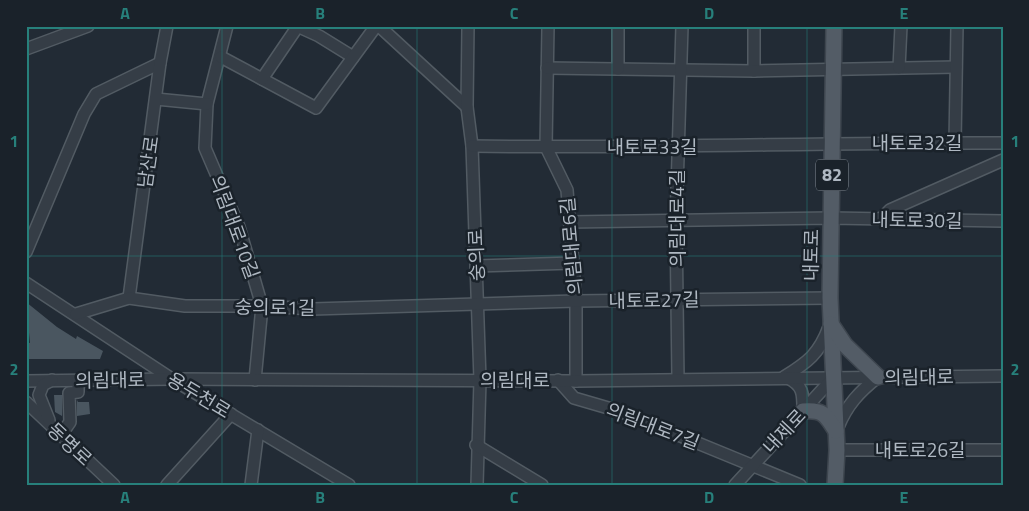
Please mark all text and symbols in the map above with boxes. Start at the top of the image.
text: A [120,1,130,25]
text: B [315,1,325,25]
text: C [510,1,519,25]
text: D [704,1,714,25]
text: E [900,1,909,25]
street label: 내토로32길 [871,128,963,157]
text: 1 [10,129,18,153]
text: 1 [1011,129,1019,153]
street label: 내토로33길 [606,132,698,161]
street label: 남산로 [129,134,166,190]
road number: 82 [816,160,848,190]
street label: 의림대로4길 [662,169,691,267]
street label: 의림대로10길 [203,171,268,283]
street label: 의림대로6길 [552,196,589,296]
street label: 내토로30길 [871,204,963,235]
street label: 숭의로 [460,228,491,282]
street label: 내토로 [796,229,825,281]
street label: 내토로27길 [608,284,700,315]
street label: 숭의로1길 [234,291,316,322]
text: 2 [10,357,18,381]
text: 2 [1011,357,1019,381]
street label: 의림대로 [884,361,954,392]
street label: 의림대로 [75,364,145,395]
street label: 용두천로 [162,364,237,425]
street label: 의림대로 [480,365,550,394]
street label: 의림대로7길 [602,394,704,457]
street label: 내제로 [755,402,812,460]
street label: 동명로 [41,415,99,472]
street label: 내토로26길 [874,435,966,464]
text: A [120,485,130,509]
text: B [315,485,325,509]
text: C [510,485,519,509]
text: D [704,485,714,509]
text: E [900,485,909,509]

